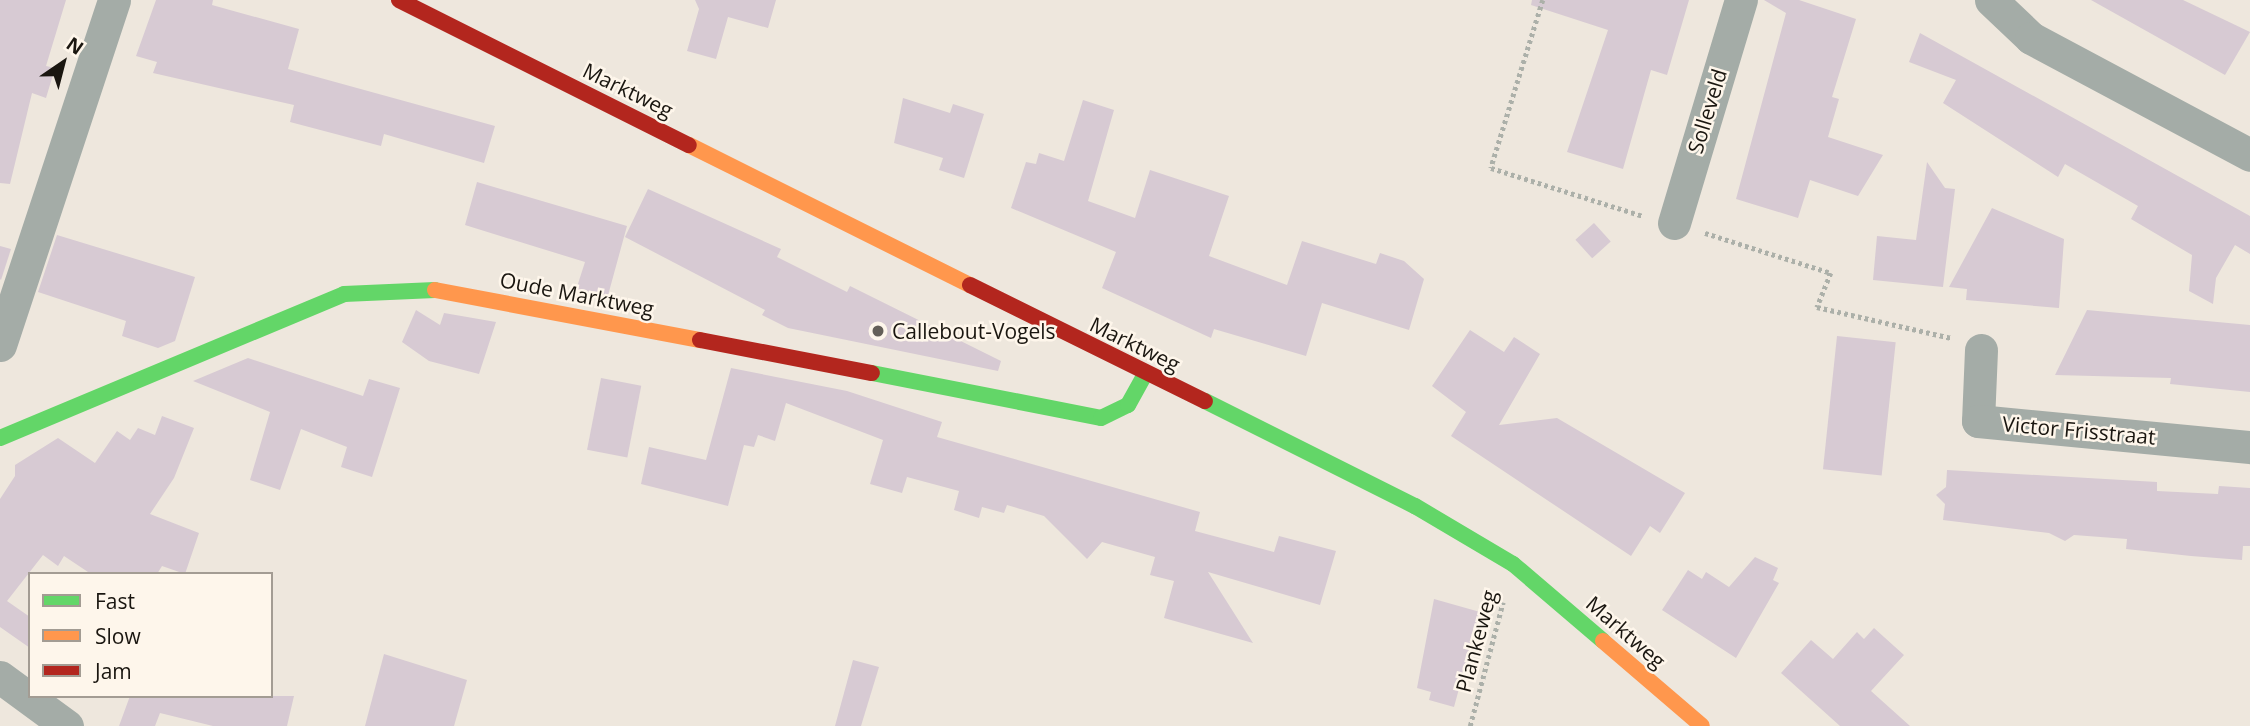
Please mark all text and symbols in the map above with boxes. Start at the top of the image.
north arrow [28,28,98,98]
text: N [61,31,89,61]
street label: Marktweg [579,57,677,123]
street label: Solleveld [1682,66,1732,156]
street label: Oude Marktweg [498,267,656,321]
street label: Marktweg [1086,311,1184,377]
place label: Callebout-Vogels [892,318,1056,344]
marker: Callebout-Vogels [870,323,886,339]
street label: Victor Frisstraat [2001,411,2157,449]
legend [28,572,273,698]
text: Fast [95,587,135,615]
street label: Plankeweg [1450,587,1502,695]
street label: Marktweg [1581,591,1671,673]
text: Slow [95,622,141,650]
text: Jam [95,657,132,685]

